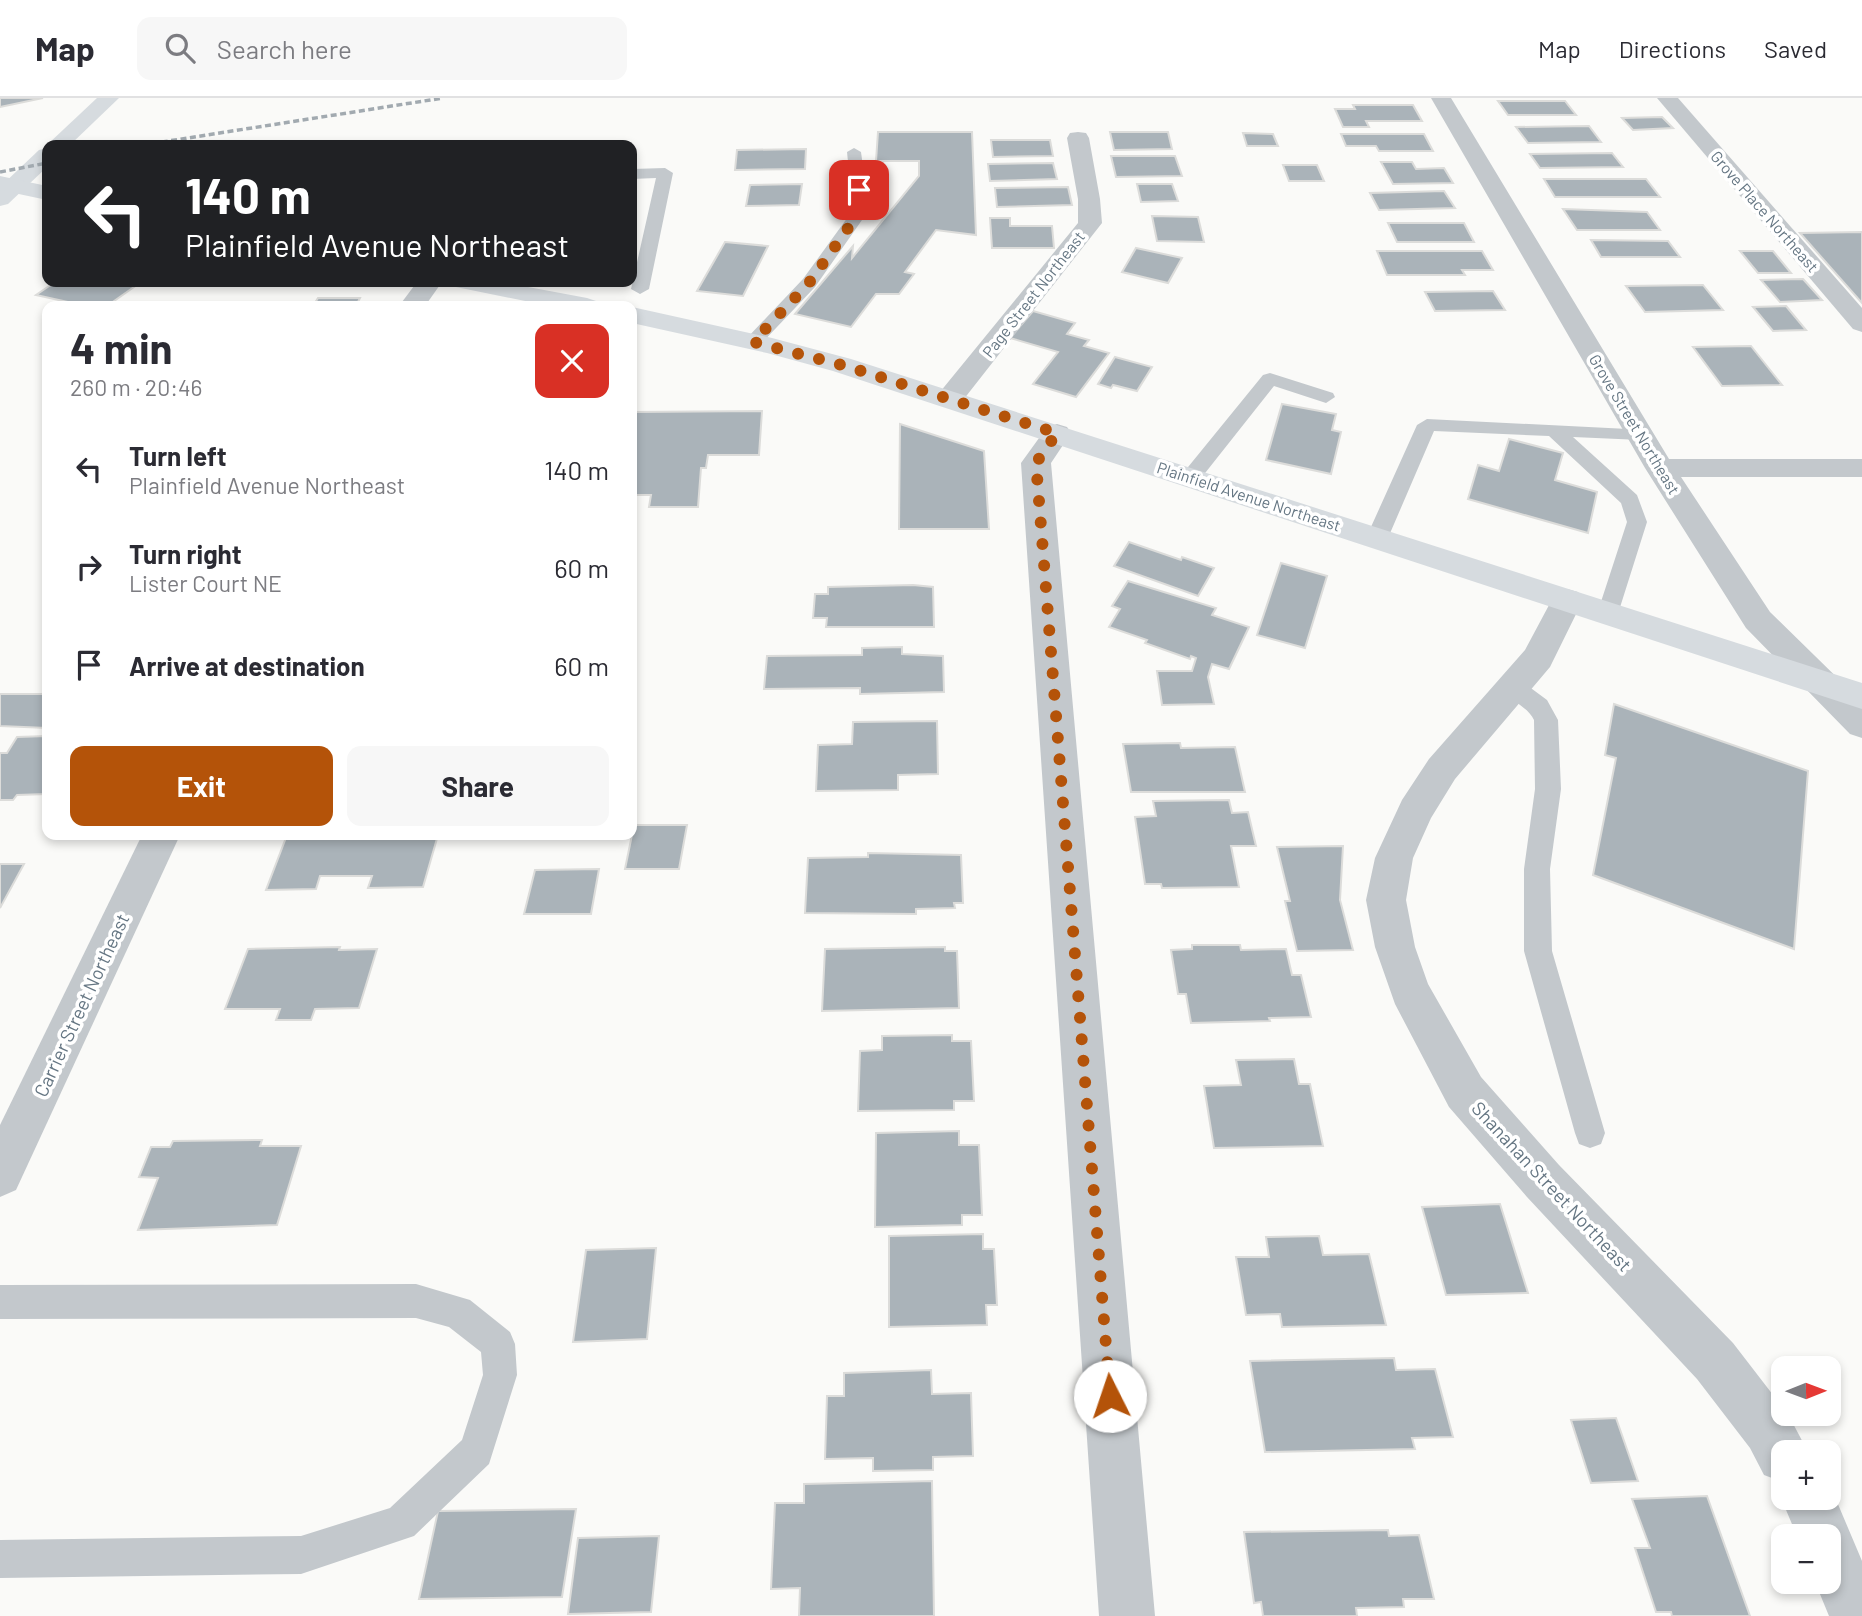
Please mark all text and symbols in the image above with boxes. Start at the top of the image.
search box [137,17,627,80]
text: Map [35,28,95,68]
icon: search [161,29,199,67]
text: Search here [217,33,352,64]
text: Map [1538,34,1581,63]
text: Directions [1619,34,1726,63]
text: Saved [1764,34,1827,63]
street label: Grove Place Northeast [1707,147,1823,275]
pin [829,160,889,220]
text: 140 m [185,165,311,224]
icon: left [70,168,161,259]
icon: arrive [840,171,878,209]
text: Plainfield Avenue Northeast [185,225,569,263]
street label: Page Street Northeast [978,227,1088,361]
text: 4 min [70,322,173,372]
button: close [535,324,609,398]
street label: Grove Street Northeast [1586,351,1684,497]
text: 260 m · 20:46 [70,373,202,401]
text: Turn left [129,440,227,471]
icon: left [70,450,108,488]
text: 140 m [544,454,609,485]
street label: Plainfield Avenue Northeast [1155,457,1343,535]
text: Plainfield Avenue Northeast [129,471,405,499]
text: Turn right [129,538,242,569]
icon: right [70,548,108,586]
text: 60 m [554,552,609,583]
text: Lister Court NE [129,569,282,597]
icon: arrive [70,646,108,684]
text: Arrive at destination [129,650,365,681]
text: 60 m [554,650,609,681]
button: Exit [70,746,333,826]
button: Share [347,746,609,826]
street label: Carrier Street Northeast [28,910,134,1100]
street label: Shanahan Street Northeast [1467,1096,1637,1276]
north arrow [1771,1356,1841,1426]
map controls [1771,1356,1841,1594]
position arrow [1073,1359,1147,1433]
button: + [1771,1440,1841,1510]
button: − [1771,1524,1841,1594]

